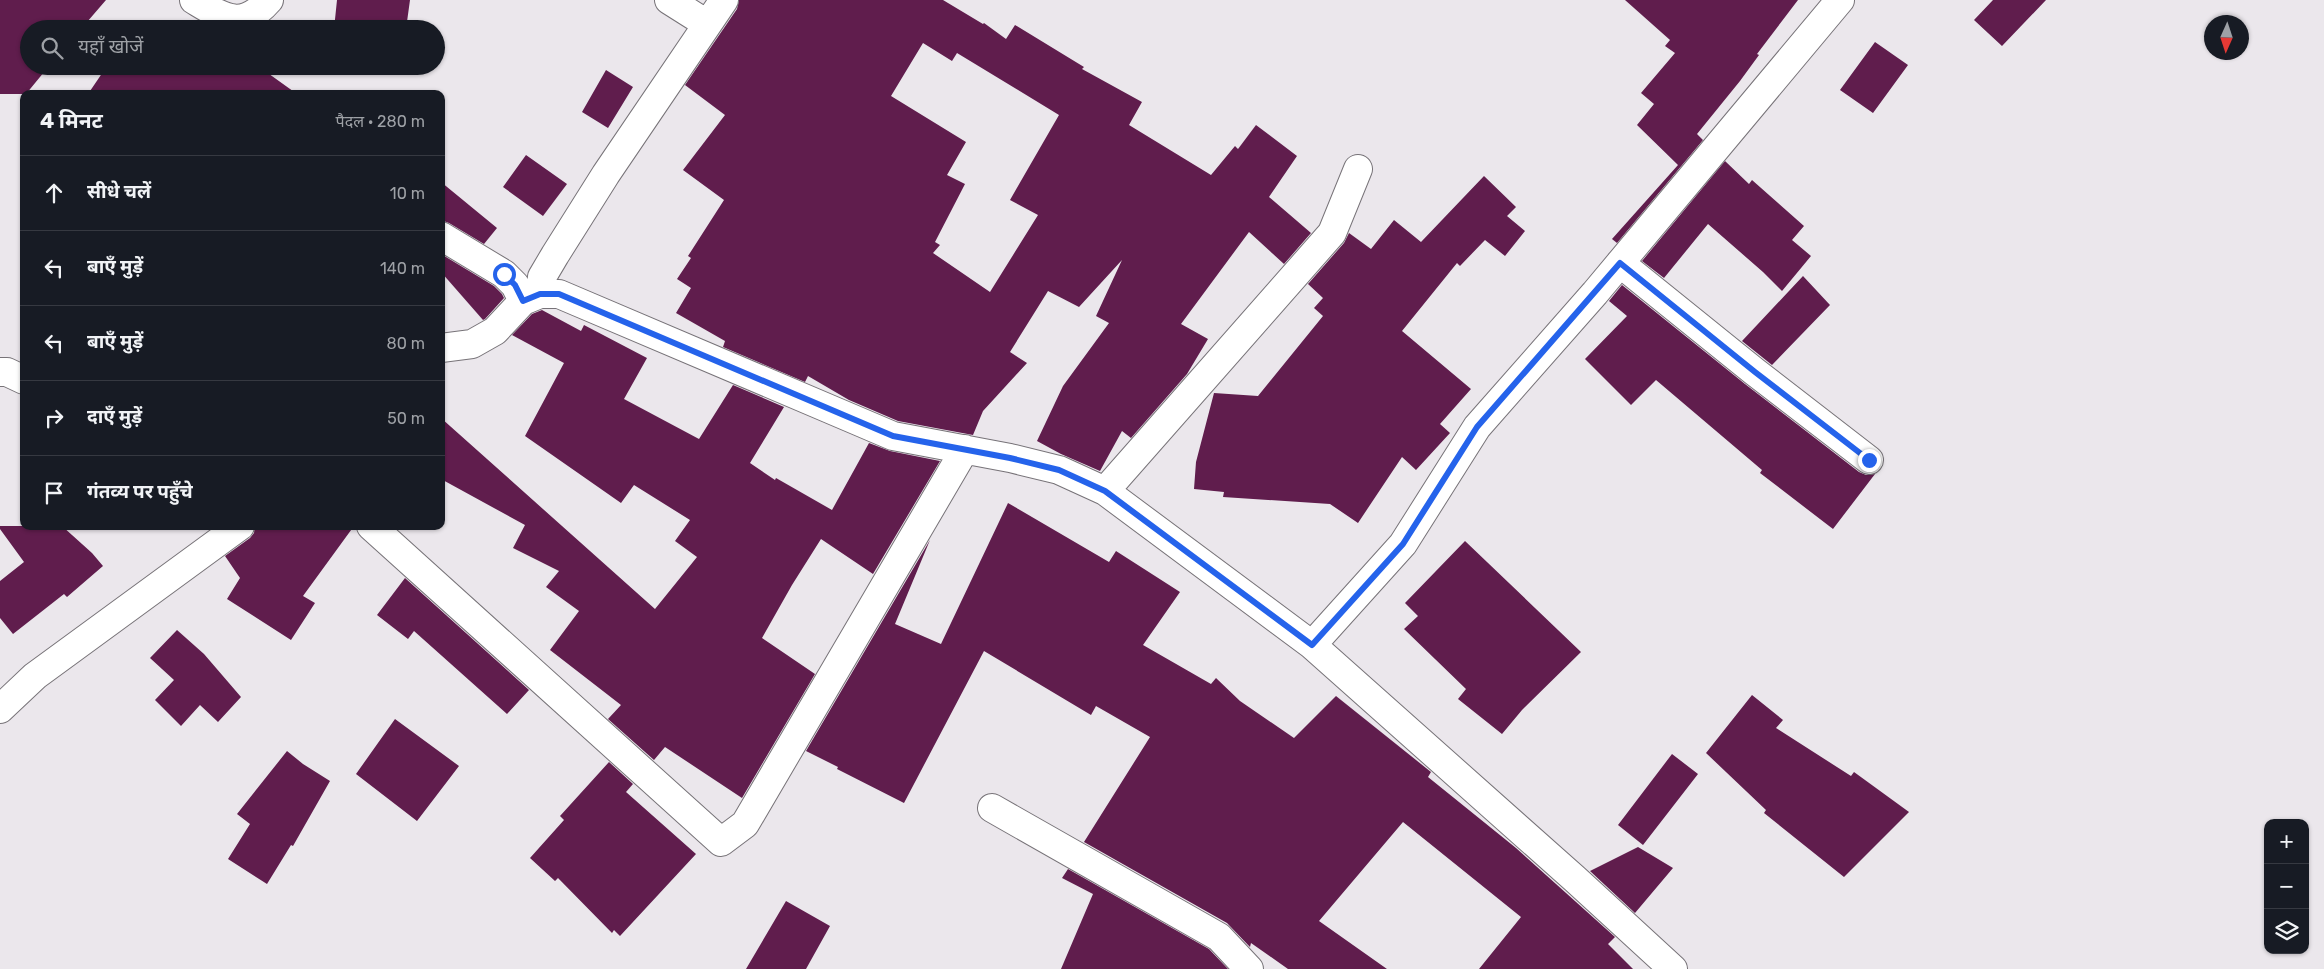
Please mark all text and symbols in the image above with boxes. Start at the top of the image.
north arrow [2204,15,2249,60]
search box [20,20,445,75]
icon: search [38,34,66,62]
text: यहाँ खोजें [78,35,143,58]
text: 4 मिनट [40,108,103,133]
text: पैदल · 280 m [336,112,425,131]
icon: ahead [40,179,68,207]
text: सीधे चलें [87,180,151,203]
text: 10 m [390,184,425,203]
icon: left [40,254,68,282]
text: बाएँ मुड़ें [87,255,143,278]
text: 140 m [380,259,425,278]
route start [493,263,516,286]
icon: left [40,329,68,357]
text: बाएँ मुड़ें [87,330,143,353]
text: 80 m [387,334,425,353]
icon: right [40,404,68,432]
text: दाएँ मुड़ें [87,405,142,428]
text: 50 m [387,409,425,428]
route end [1858,449,1881,472]
icon: arrive [40,479,68,507]
text: गंतव्य पर पहुँचे [87,480,193,503]
map controls [2264,819,2309,954]
button: + [2264,819,2309,864]
button: − [2264,864,2309,909]
button: layers [2264,909,2309,954]

